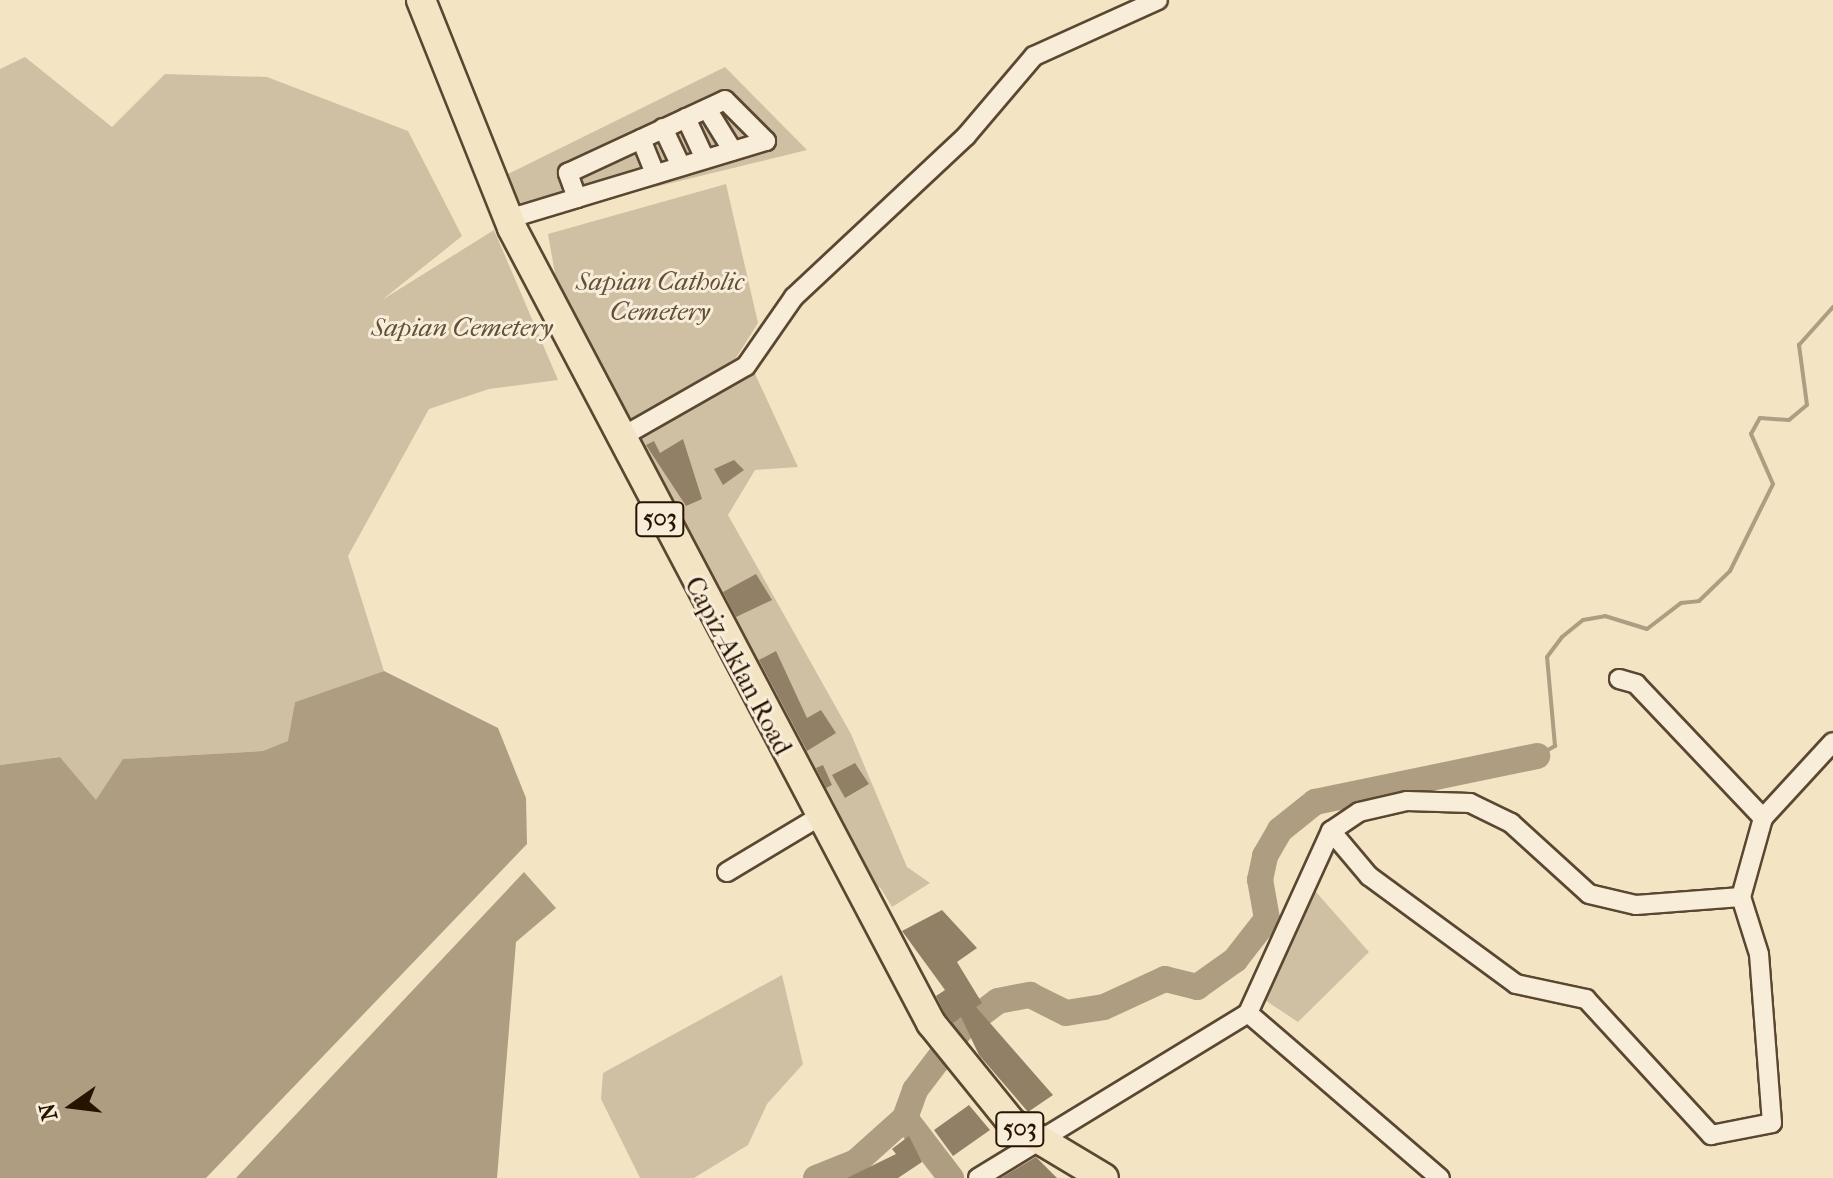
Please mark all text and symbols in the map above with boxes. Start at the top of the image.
park label: Sapian Catholic Cemetery [576,266,744,328]
park label: Sapian Cemetery [371,312,553,344]
road number: 503 [634,499,686,539]
street label: Capiz-Aklan Road [678,572,798,760]
north arrow [32,1066,112,1146]
text: N [34,1101,63,1123]
road number: 503 [994,1109,1046,1149]

